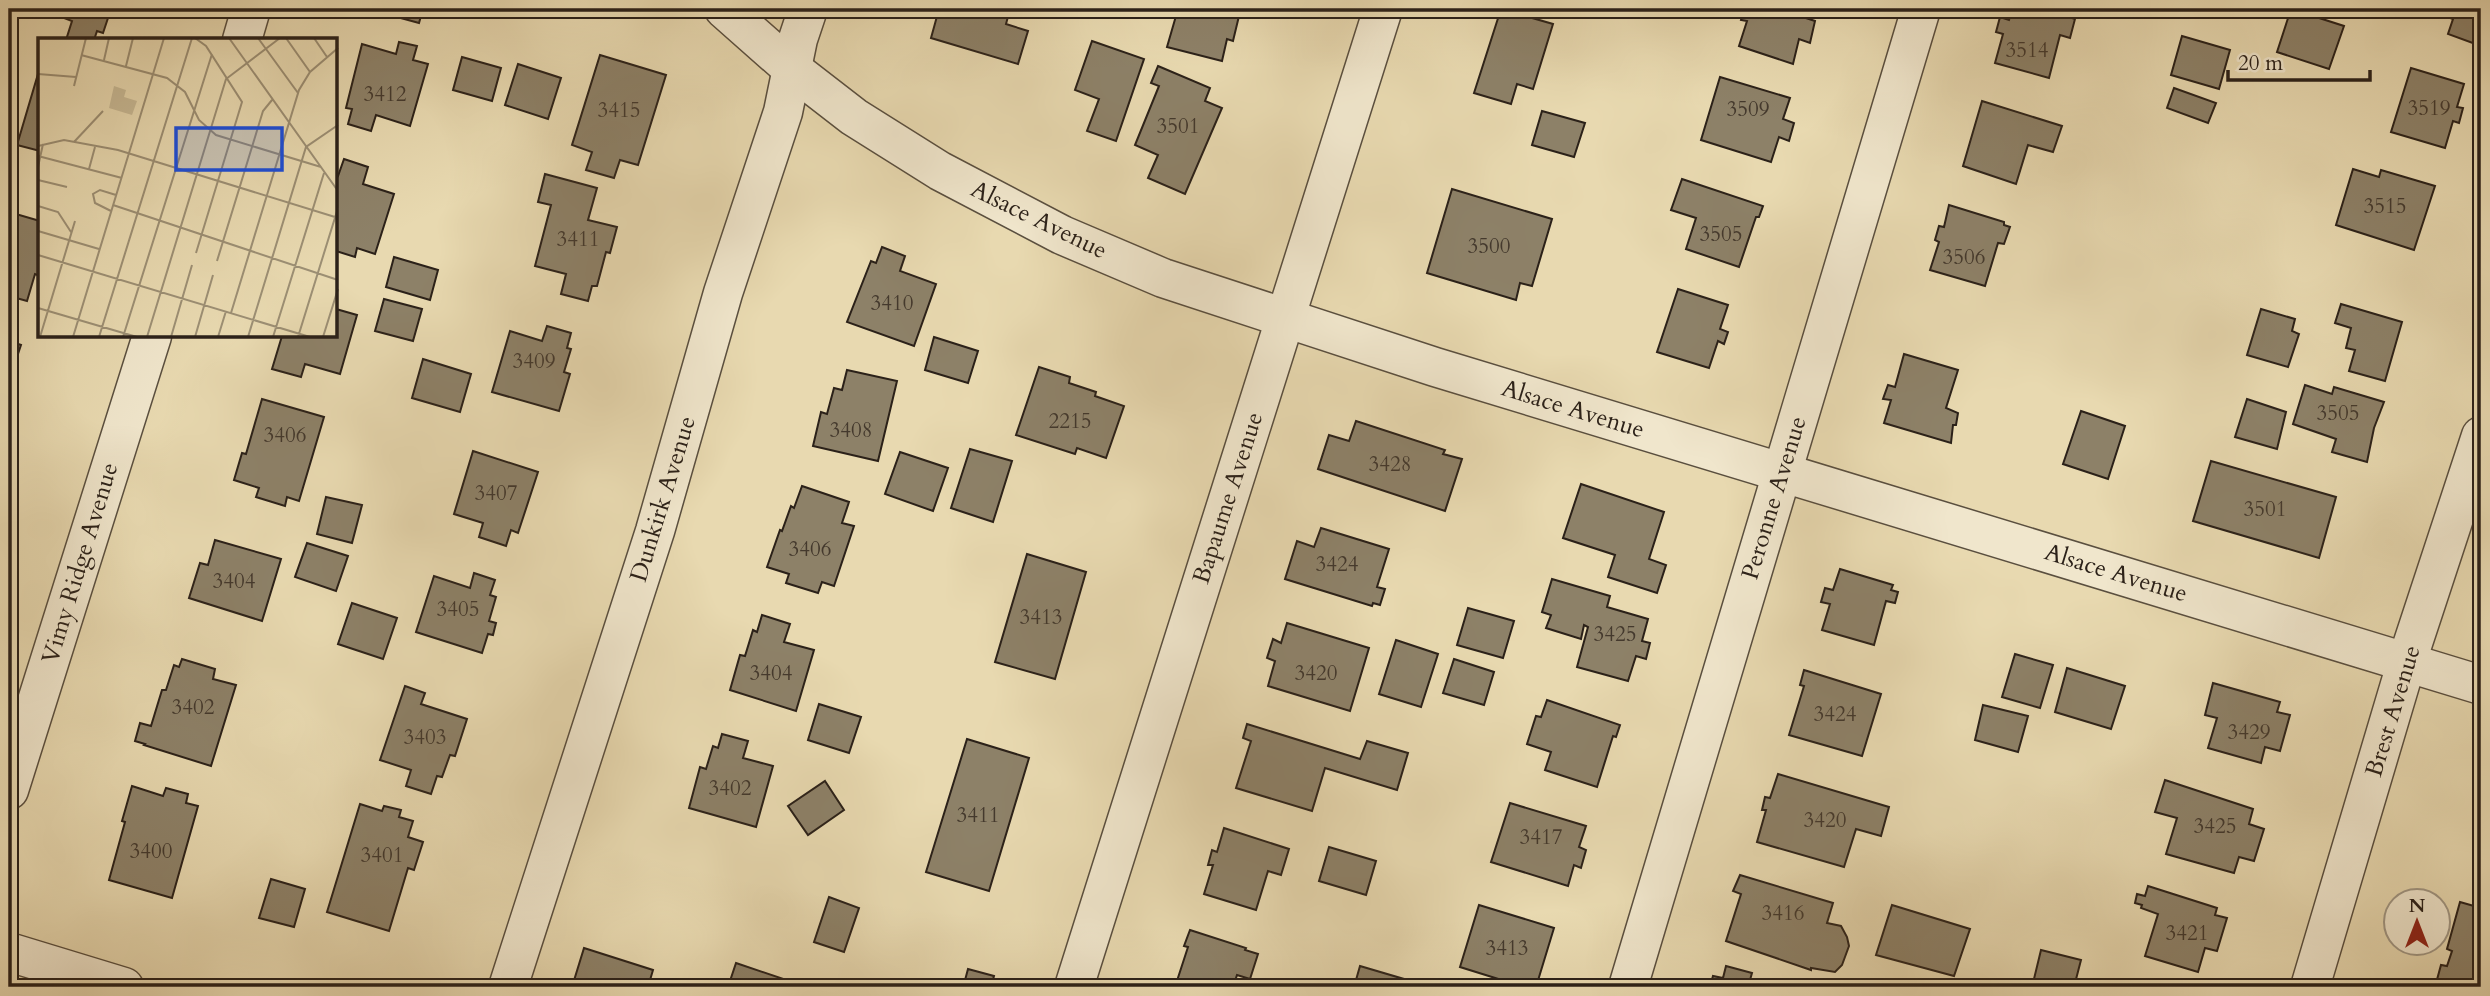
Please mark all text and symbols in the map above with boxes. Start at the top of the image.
house number: 3514 [2005,36,2049,65]
inset map [38,38,338,338]
scale bar [2228,38,2369,82]
text: 20 m [2238,49,2283,78]
house number: 3412 [363,80,407,109]
house number: 3519 [2407,94,2451,123]
house number: 3509 [1726,95,1770,124]
house number: 3415 [597,96,641,125]
house number: 3501 [1156,112,1200,141]
street label: Alsace Avenue [965,173,1113,267]
house number: 3515 [2363,192,2407,221]
house number: 3505 [1699,220,1743,249]
house number: 3411 [556,225,600,254]
house number: 3500 [1467,232,1511,261]
house number: 3506 [1942,243,1986,272]
house number: 3410 [870,289,914,318]
house number: 3409 [512,347,556,376]
street label: Alsace Avenue [1498,372,1648,446]
house number: 3505 [2316,399,2360,428]
house number: 2215 [1048,407,1092,436]
street label: Bapaume Avenue [1185,408,1271,588]
street label: Dunkirk Avenue [622,412,704,586]
street label: Peronne Avenue [1733,412,1815,584]
house number: 3408 [829,416,873,445]
house number: 3406 [263,421,307,450]
house number: 3428 [1368,450,1412,479]
street label: Vimy Ridge Avenue [34,458,126,668]
house number: 3407 [474,479,518,508]
house number: 3501 [2243,495,2287,524]
house number: 3406 [788,535,832,564]
street label: Alsace Avenue [2041,536,2191,610]
house number: 3424 [1315,550,1359,579]
house number: 3404 [212,567,256,596]
house number: 3405 [436,595,480,624]
house number: 3413 [1019,603,1063,632]
house number: 3425 [1593,620,1637,649]
street label: Brest Avenue [2357,641,2429,781]
house number: 3404 [749,659,793,688]
house number: 3420 [1294,659,1338,688]
house number: 3402 [171,693,215,722]
house number: 3424 [1813,700,1857,729]
house number: 3429 [2227,718,2271,747]
house number: 3403 [403,723,447,752]
house number: 3402 [708,774,752,803]
house number: 3411 [956,801,1000,830]
house number: 3420 [1803,806,1847,835]
house number: 3425 [2193,812,2237,841]
house number: 3417 [1519,823,1563,852]
house number: 3400 [129,837,173,866]
house number: 3401 [360,841,404,870]
north arrow [2382,888,2452,958]
text: N [2409,893,2426,919]
house number: 3416 [1761,899,1805,928]
house number: 3421 [2165,919,2209,948]
house number: 3413 [1485,934,1529,963]

